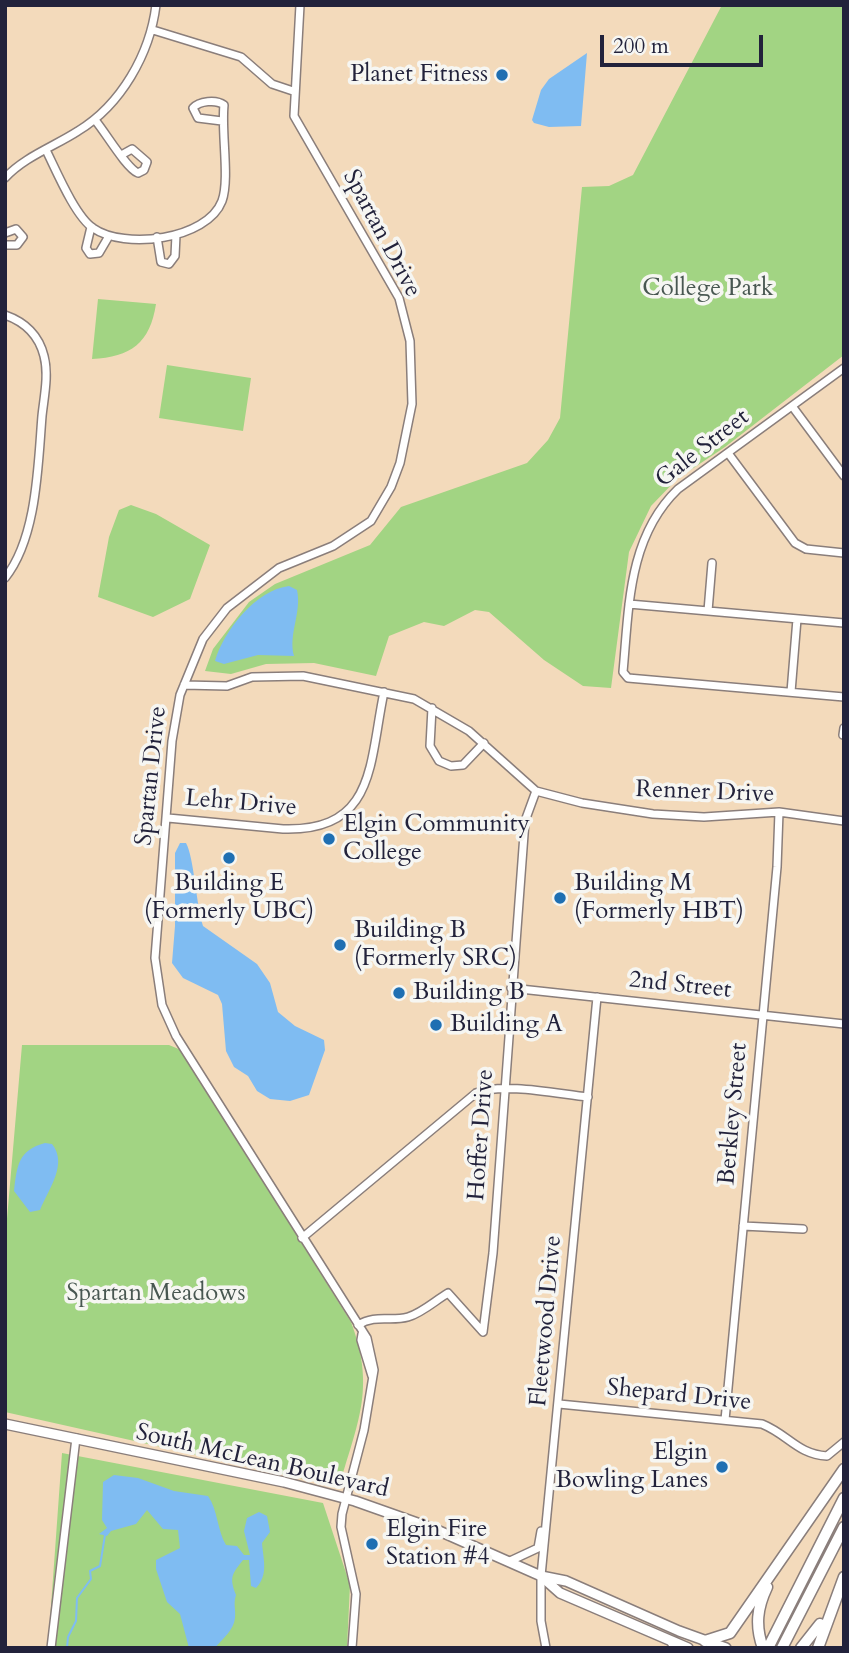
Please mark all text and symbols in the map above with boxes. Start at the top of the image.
scale bar [604,21,767,65]
text: 200 m [613,32,669,61]
place label: Planet Fitness [350,61,488,89]
marker: Planet Fitness [494,67,510,83]
street label: Spartan Drive [335,165,427,303]
park label: College Park [642,275,774,303]
street label: Gale Street [651,404,755,494]
street label: Spartan Drive [130,705,174,847]
street label: Renner Drive [635,776,775,810]
street label: Lehr Drive [184,785,298,823]
place label: Elgin Community College [343,811,530,867]
marker: Elgin Community College [321,831,337,847]
marker: Building E (Formerly UBC) [221,850,237,866]
place label: Building E (Formerly UBC) [144,870,314,926]
place label: Building M (Formerly HBT) [574,870,744,926]
marker: Building M (Formerly HBT) [552,890,568,906]
place label: Building B (Formerly SRC) [354,917,517,973]
marker: Building B (Formerly SRC) [332,937,348,953]
street label: 2nd Street [627,966,733,1006]
place label: Building B [413,979,525,1007]
marker: Building B [391,985,407,1001]
place label: Building A [450,1011,562,1039]
marker: Building A [428,1017,444,1033]
street label: Berkley Street [713,1042,755,1186]
street label: Hoffer Drive [463,1068,501,1202]
street label: Fleetwood Drive [525,1234,569,1408]
park label: Spartan Meadows [67,1280,245,1308]
street label: Shepard Drive [605,1374,753,1418]
street label: South McLean Boulevard [133,1419,391,1505]
place label: Elgin Bowling Lanes [556,1439,708,1495]
marker: Elgin Bowling Lanes [714,1459,730,1475]
place label: Elgin Fire Station #4 [386,1516,490,1572]
marker: Elgin Fire Station #4 [364,1536,380,1552]

